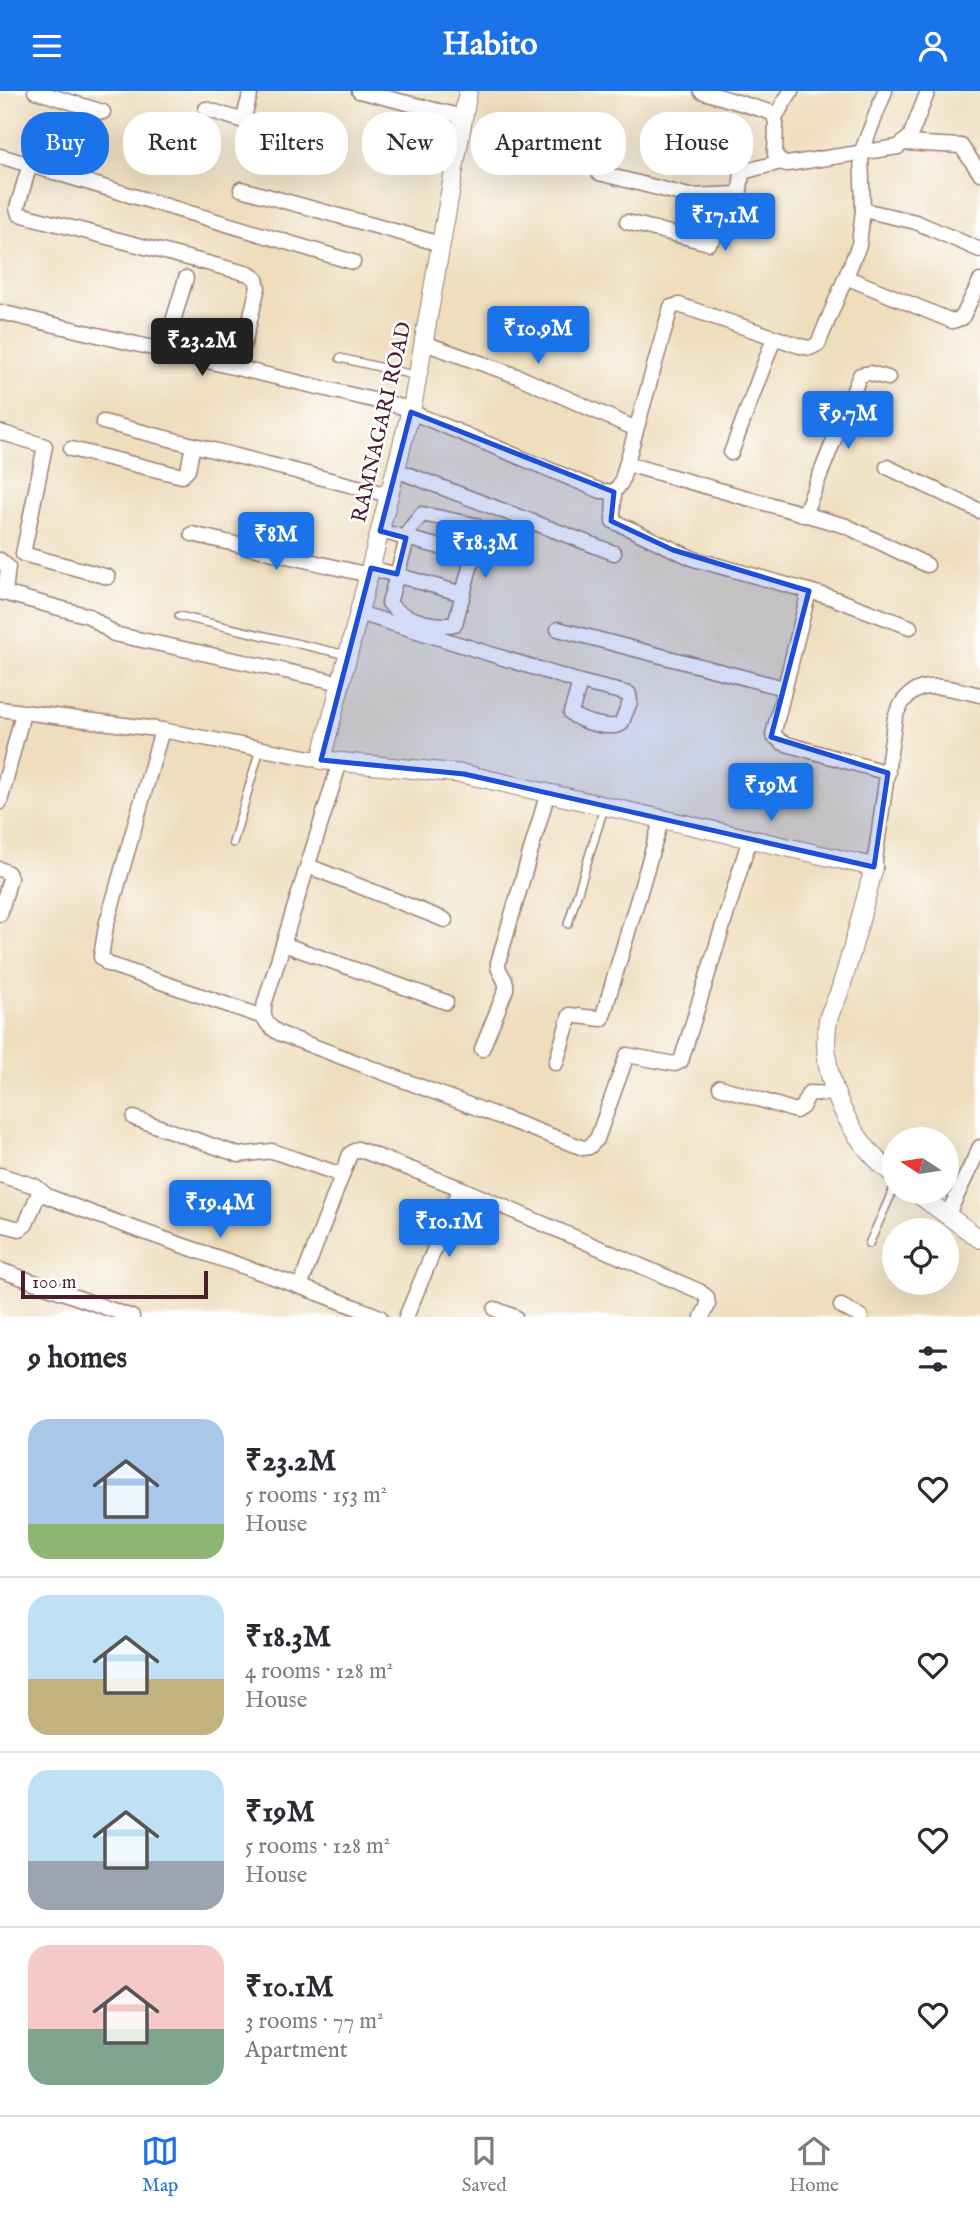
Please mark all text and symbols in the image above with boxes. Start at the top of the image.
text: Habito [443,25,537,66]
icon: menu [28,27,66,65]
icon: person [914,27,952,65]
chip: Buy [21,112,109,175]
chip: Rent [123,112,221,175]
chip: Filters [235,112,348,175]
chip: New [362,112,457,175]
chip: Apartment [471,112,626,175]
chip: House [640,112,753,175]
pin: ₹17.1M [668,193,782,253]
text: ₹17.1M [691,201,759,230]
pin: ₹10.9M [481,307,595,366]
text: ₹10.9M [503,314,573,343]
pin: ₹23.2M [145,319,259,378]
street label: RAMNAGARI ROAD [346,319,419,525]
text: ₹23.2M [167,326,237,355]
pin: ₹9.7M [799,391,897,451]
text: ₹9.7M [818,399,878,428]
pin: ₹8M [242,512,310,572]
text: ₹8M [254,520,298,549]
pin: ₹18.3M [428,521,542,580]
text: ₹18.3M [452,528,518,557]
pin: ₹19M [730,763,812,823]
text: ₹19M [744,771,798,800]
north arrow [882,1127,959,1204]
map controls [882,1127,959,1295]
pin: ₹19.4M [163,1181,277,1240]
text: ₹19.4M [185,1188,255,1217]
pin: ₹10.1M [392,1199,506,1259]
text: ₹10.1M [415,1207,483,1236]
button: locate [882,1218,959,1295]
scale bar [21,1268,208,1300]
text: 100 m [32,1271,76,1295]
text: 9 homes [28,1340,127,1378]
icon: filters [914,1340,952,1378]
text: ₹23.2M [245,1443,336,1481]
icon: home [84,1447,168,1531]
icon: heart [914,1470,952,1508]
text: 5 rooms · 153 m² [245,1481,387,1510]
text: House [245,1510,307,1539]
text: ₹18.3M [245,1619,331,1657]
icon: home [84,1623,168,1707]
icon: heart [914,1646,952,1684]
text: 4 rooms · 128 m² [245,1657,393,1686]
text: House [245,1686,307,1715]
text: ₹19M [245,1794,315,1832]
icon: home [84,1798,168,1882]
icon: heart [914,1821,952,1859]
text: 5 rooms · 128 m² [245,1832,390,1861]
text: House [245,1861,307,1890]
text: ₹10.1M [245,1969,334,2007]
icon: home [84,1973,168,2057]
icon: heart [914,1996,952,2034]
text: 3 rooms · 77 m² [245,2007,384,2036]
text: Apartment [245,2036,348,2065]
tab: Map [141,2132,179,2198]
tab: Saved [462,2132,507,2198]
tab: Home [789,2132,839,2198]

